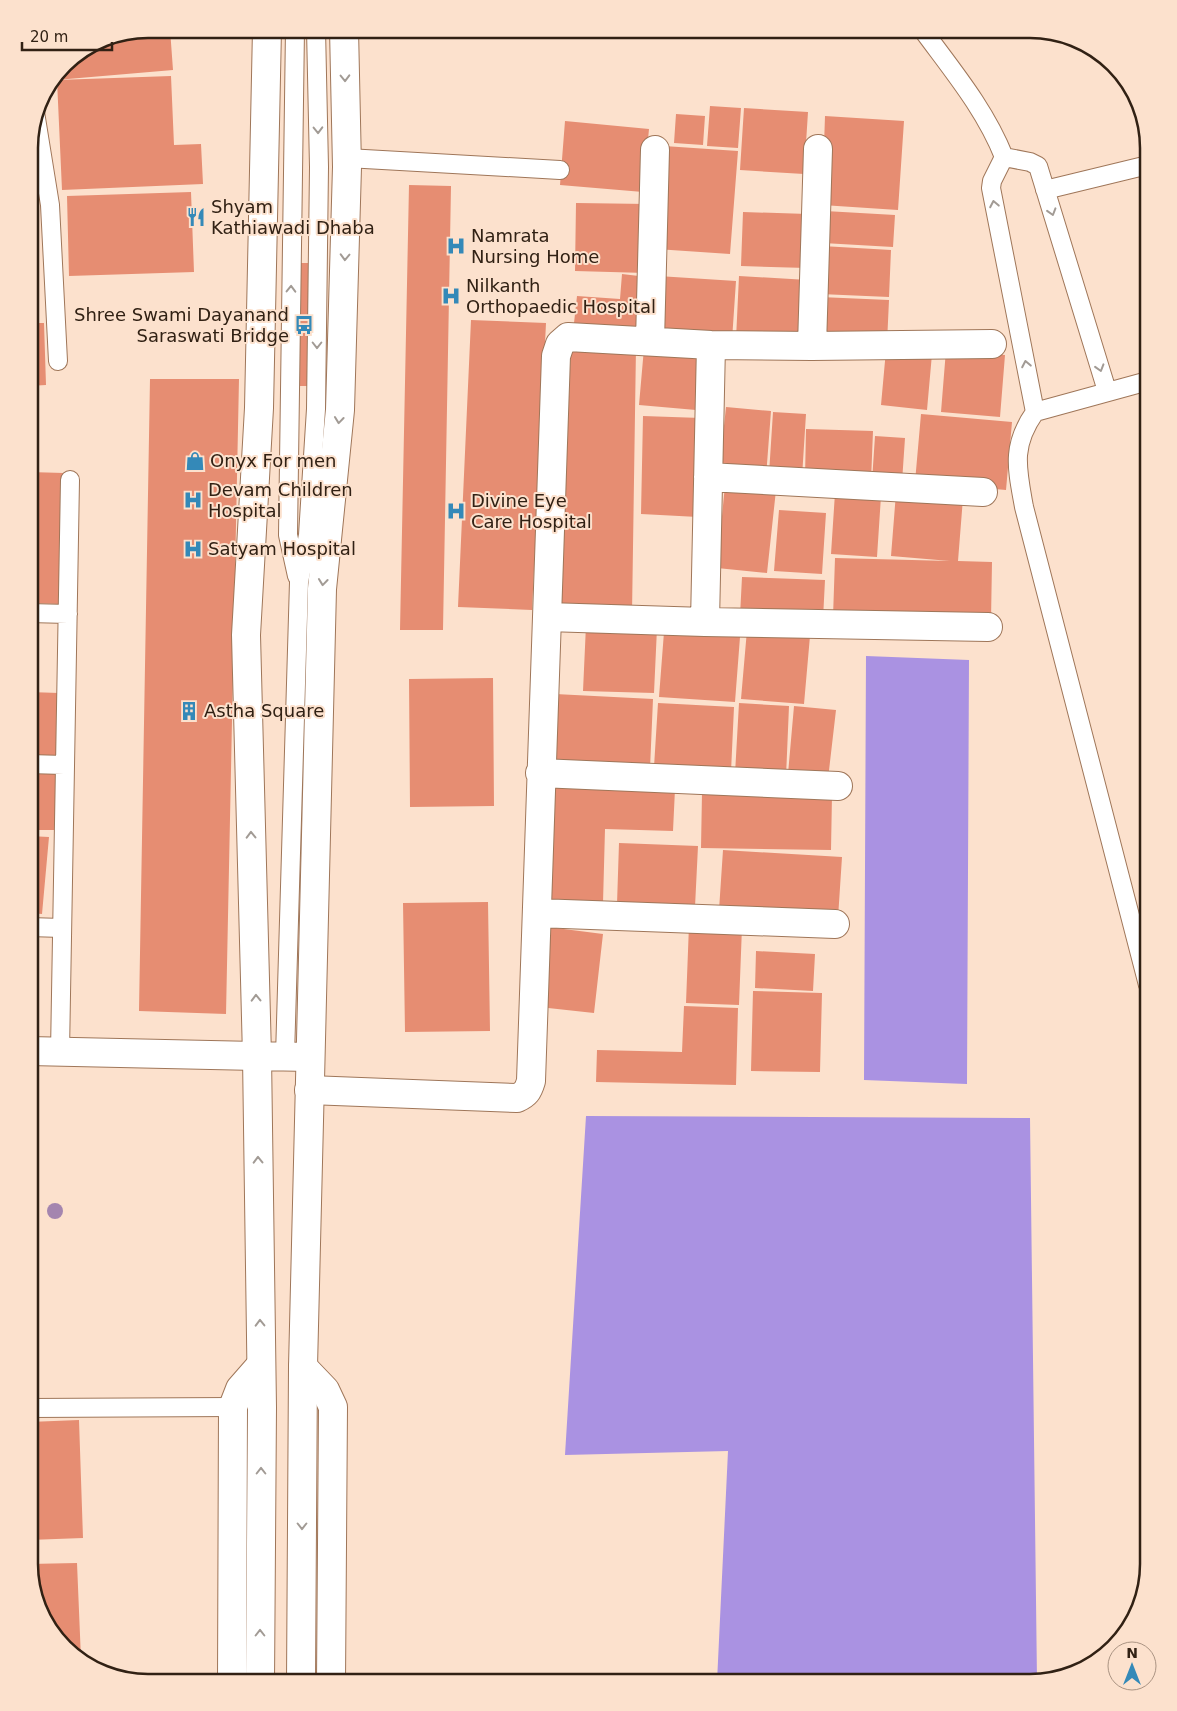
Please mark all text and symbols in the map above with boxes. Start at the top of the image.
scale bar [22,20,112,52]
text: 20 m [30,28,68,46]
one-way arrow [340,74,350,82]
one-way arrow [313,126,323,134]
place label: Shyam Kathiawadi Dhaba [211,196,375,238]
one-way arrow [990,200,1000,209]
restaurant icon: Shyam Kathiawadi Dhaba [185,206,207,228]
one-way arrow [1047,208,1057,216]
place label: Namrata Nursing Home [471,225,599,267]
hospital icon: Namrata Nursing Home [445,235,467,257]
one-way arrow [339,254,350,262]
place label: Nilkanth Orthopaedic Hospital [466,275,656,317]
one-way arrow [286,285,296,292]
hospital icon: Nilkanth Orthopaedic Hospital [440,285,462,307]
place label: Shree Swami Dayanand Saraswati Bridge [74,304,289,346]
bus stop icon: Shree Swami Dayanand Saraswati Bridge [293,314,315,336]
one-way arrow [312,342,322,349]
one-way arrow [1021,359,1032,368]
one-way arrow [1094,363,1104,371]
one-way arrow [334,416,345,424]
shop icon: Onyx For men [184,450,206,472]
place label: Onyx For men [210,450,336,471]
place label: Devam Children Hospital [208,479,353,521]
hospital icon: Devam Children Hospital [182,489,204,511]
place label: Divine Eye Care Hospital [471,490,592,532]
hospital icon: Divine Eye Care Hospital [445,500,467,522]
hospital icon: Satyam Hospital [182,538,204,560]
place label: Satyam Hospital [208,538,356,559]
one-way arrow [317,578,328,586]
building icon: Astha Square [178,700,200,722]
place label: Astha Square [204,700,324,721]
one-way arrow [246,831,257,839]
one-way arrow [250,994,261,1002]
one-way arrow [253,1156,263,1164]
one-way arrow [255,1319,265,1326]
one-way arrow [256,1467,266,1474]
one-way arrow [297,1522,307,1530]
one-way arrow [255,1629,265,1637]
north arrow [1107,1641,1157,1691]
text: N [1126,1645,1138,1661]

